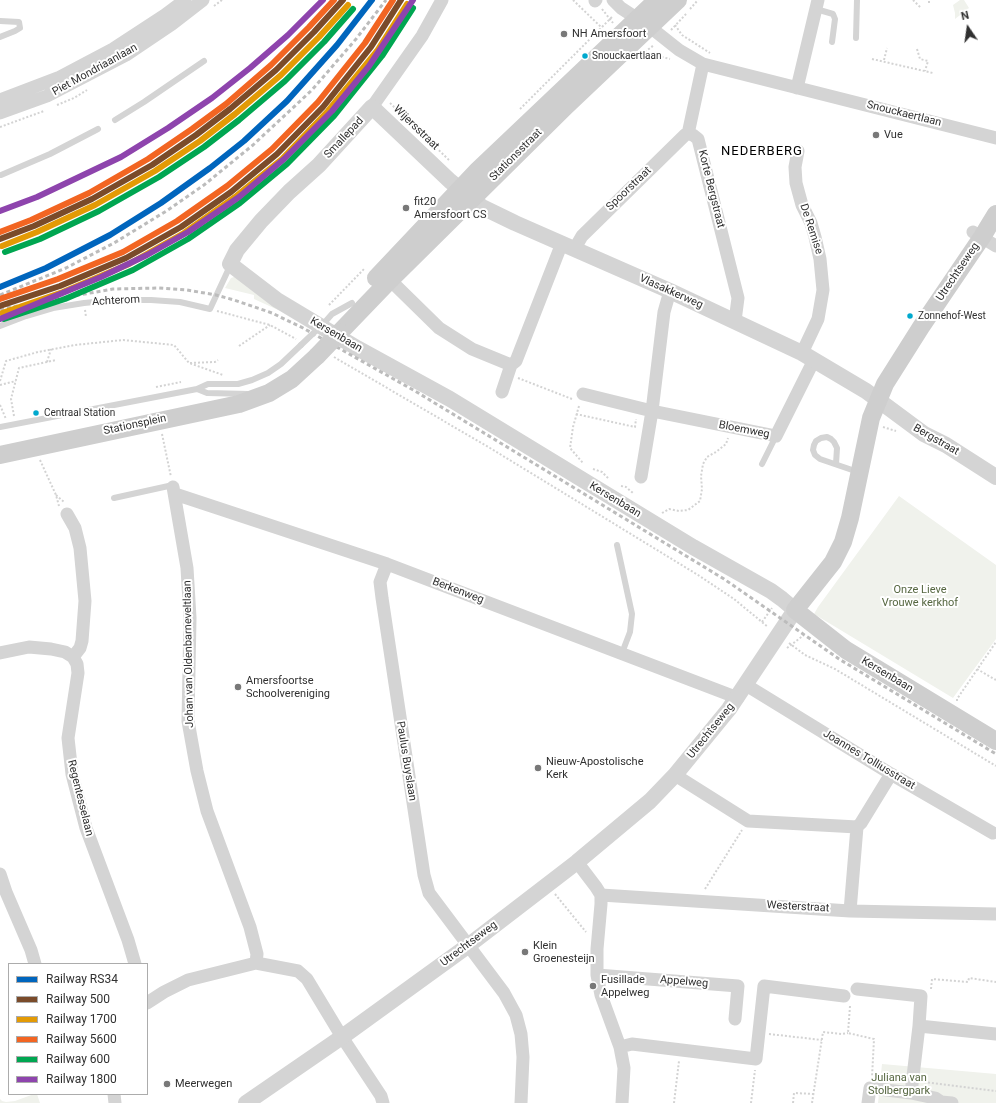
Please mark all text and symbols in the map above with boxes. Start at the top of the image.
north arrow [948,8,988,48]
text: N [960,9,970,23]
place label: NH Amersfoort [572,27,646,41]
marker: NH Amersfoort [559,29,569,39]
street label: Piet Mondriaanlaan [50,41,140,99]
place label: Snouckaertlaan [592,50,661,62]
marker: Snouckaertlaan [580,51,590,61]
street label: Snouckaertlaan [865,98,943,130]
street label: Wijersstraat [390,103,442,153]
street label: Smallepad [322,115,366,161]
street label: Stationsstraat [487,126,545,184]
place label: Vue [884,128,903,142]
marker: Vue [871,130,881,140]
district label: NEDERBERG [721,144,803,160]
street label: Korte Bergstraat [695,149,727,229]
street label: Spoorstraat [604,164,654,214]
place label: fit20 Amersfoort CS [414,195,486,221]
street label: De Remise [797,202,825,256]
marker: fit20 Amersfoort CS [401,203,411,213]
street label: Utrechtseweg [934,240,982,304]
street label: Vlasakkerweg [637,272,705,312]
street label: Achterom [92,293,140,309]
place label: Zonnehof-West [918,310,986,322]
marker: Zonnehof-West [905,311,915,321]
street label: Kersenbaan [308,315,364,355]
place label: Centraal Station [44,407,115,419]
marker: Centraal Station [31,408,41,418]
street label: Stationsplein [102,412,168,438]
street label: Bloemweg [717,419,771,441]
street label: Bergstraat [911,422,961,458]
street label: Kersenbaan [587,479,643,521]
street label: Berkenweg [430,575,486,607]
street label: Johan van Oldenbarneveltlaan [181,580,197,728]
park label: Onze Lieve Vrouwe kerkhof [882,583,958,609]
street label: Kersenbaan [859,654,915,696]
place label: Amersfoortse Schoolvereniging [246,674,330,700]
marker: Amersfoortse Schoolvereniging [233,682,243,692]
street label: Utrechtseweg [685,701,737,761]
street label: Paulus Buyslaan [393,720,419,802]
street label: Joannes Tolliusstraat [821,727,917,793]
place label: Nieuw-Apostolische Kerk [546,755,643,781]
street label: Regentesselaan [64,759,96,837]
marker: Nieuw-Apostolische Kerk [533,763,543,773]
street label: Westerstraat [766,899,830,915]
street label: Utrechtseweg [438,918,500,970]
place label: Klein Groenesteijn [533,939,595,965]
marker: Klein Groenesteijn [520,947,530,957]
legend [8,963,148,1095]
text: Railway RS34 [46,972,118,986]
place label: Fusillade Appelweg [601,973,649,999]
street label: Appelweg [659,973,709,991]
marker: Fusillade Appelweg [588,981,598,991]
text: Railway 500 [46,992,110,1006]
text: Railway 1700 [46,1012,117,1026]
text: Railway 5600 [46,1032,117,1046]
text: Railway 600 [46,1052,110,1066]
park label: Juliana van Stolbergpark [868,1071,930,1097]
text: Railway 1800 [46,1072,117,1086]
place label: Meerwegen [175,1077,232,1091]
marker: Meerwegen [162,1079,172,1089]

